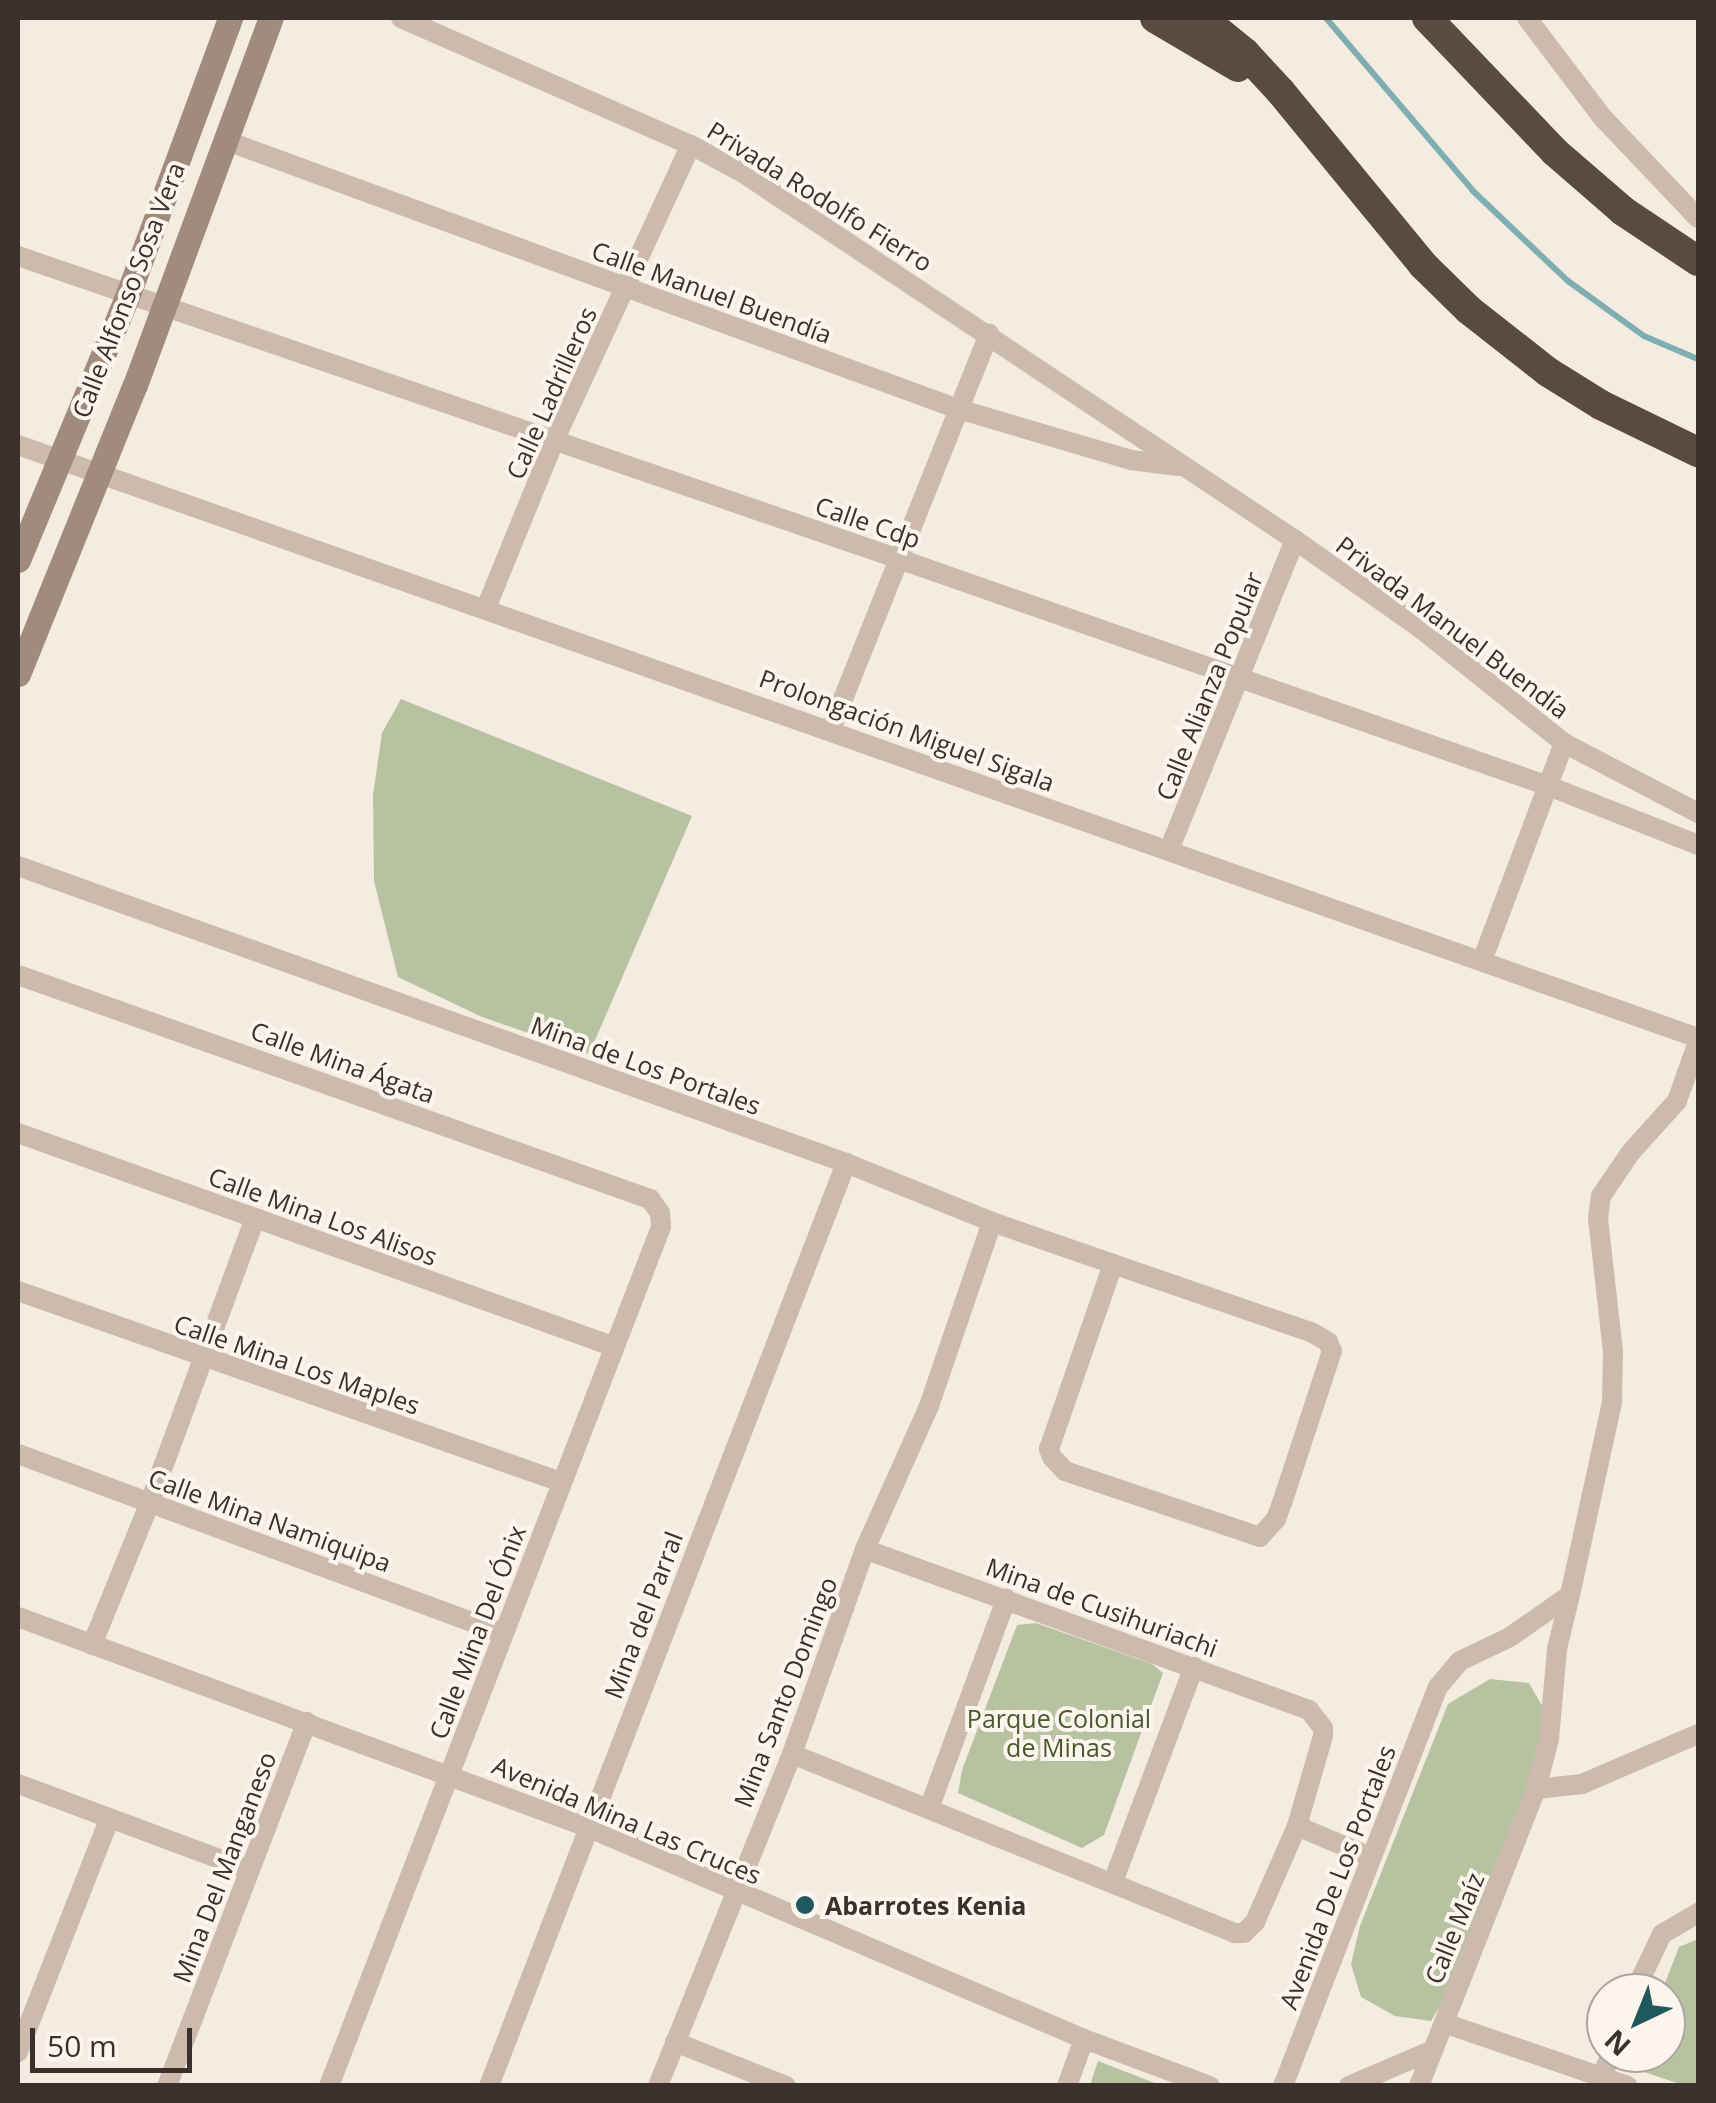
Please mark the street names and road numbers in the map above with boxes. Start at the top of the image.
street label: Privada Rodolfo Fierro [702,115,938,277]
street label: Calle Alfonso Sosa Vera [65,158,191,422]
street label: Calle Manuel Buendía [588,235,836,349]
street label: Calle Ladrilleros [500,302,602,484]
street label: Calle Cdp [812,490,924,554]
street label: Privada Manuel Buendía [1331,530,1575,724]
street label: Calle Alianza Popular [1149,567,1269,805]
street label: Prolongación Miguel Sigala [755,663,1059,797]
street label: Mina de Los Portales [527,1009,765,1121]
street label: Calle Mina Ágata [247,1015,439,1109]
street label: Calle Mina Los Alisos [205,1161,441,1271]
street label: Calle Mina Los Maples [170,1308,424,1420]
street label: Calle Mina Namiquipa [145,1462,395,1578]
street label: Calle Mina Del Ónix [422,1521,532,1743]
street label: Mina del Parral [597,1527,689,1703]
street label: Mina de Cusihuriachi [982,1551,1222,1663]
street label: Mina Santo Domingo [727,1573,843,1811]
street label: Avenida De Los Portales [1273,1741,1401,2013]
street label: Mina Del Manganeso [166,1747,282,1987]
street label: Avenida Mina Las Cruces [488,1750,766,1890]
street label: Calle Maíz [1418,1868,1490,1988]

